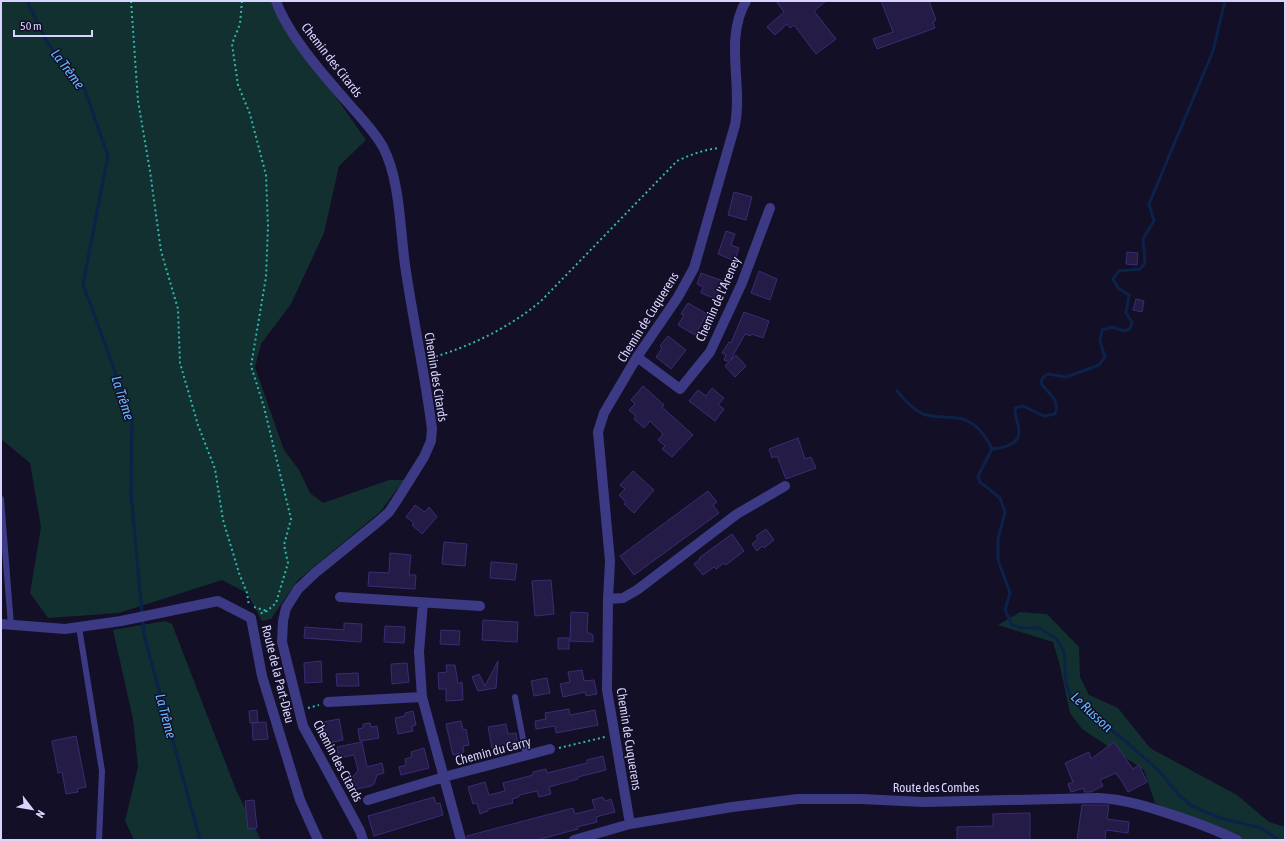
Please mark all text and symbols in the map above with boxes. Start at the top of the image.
scale bar [14,12,92,38]
text: 50 m [20,19,42,33]
street label: Chemin des Citards [298,20,366,100]
water label: La Trême [48,46,88,92]
street label: Chemin de l'Areney [693,254,744,344]
street label: Chemin de Cuquerens [614,269,682,365]
street label: Chemin des Citards [422,331,451,423]
water label: La Trême [108,374,138,422]
street label: Route de la Part-Dieu [259,623,297,725]
street label: Chemin de Cuquerens [614,687,645,792]
water label: Le Russon [1068,689,1116,735]
water label: La Trême [152,692,180,740]
street label: Chemin des Citards [310,718,366,805]
street label: Chemin du Carry [454,734,533,768]
street label: Route des Combes [893,780,980,795]
north arrow [12,789,52,829]
text: N [34,808,47,820]

